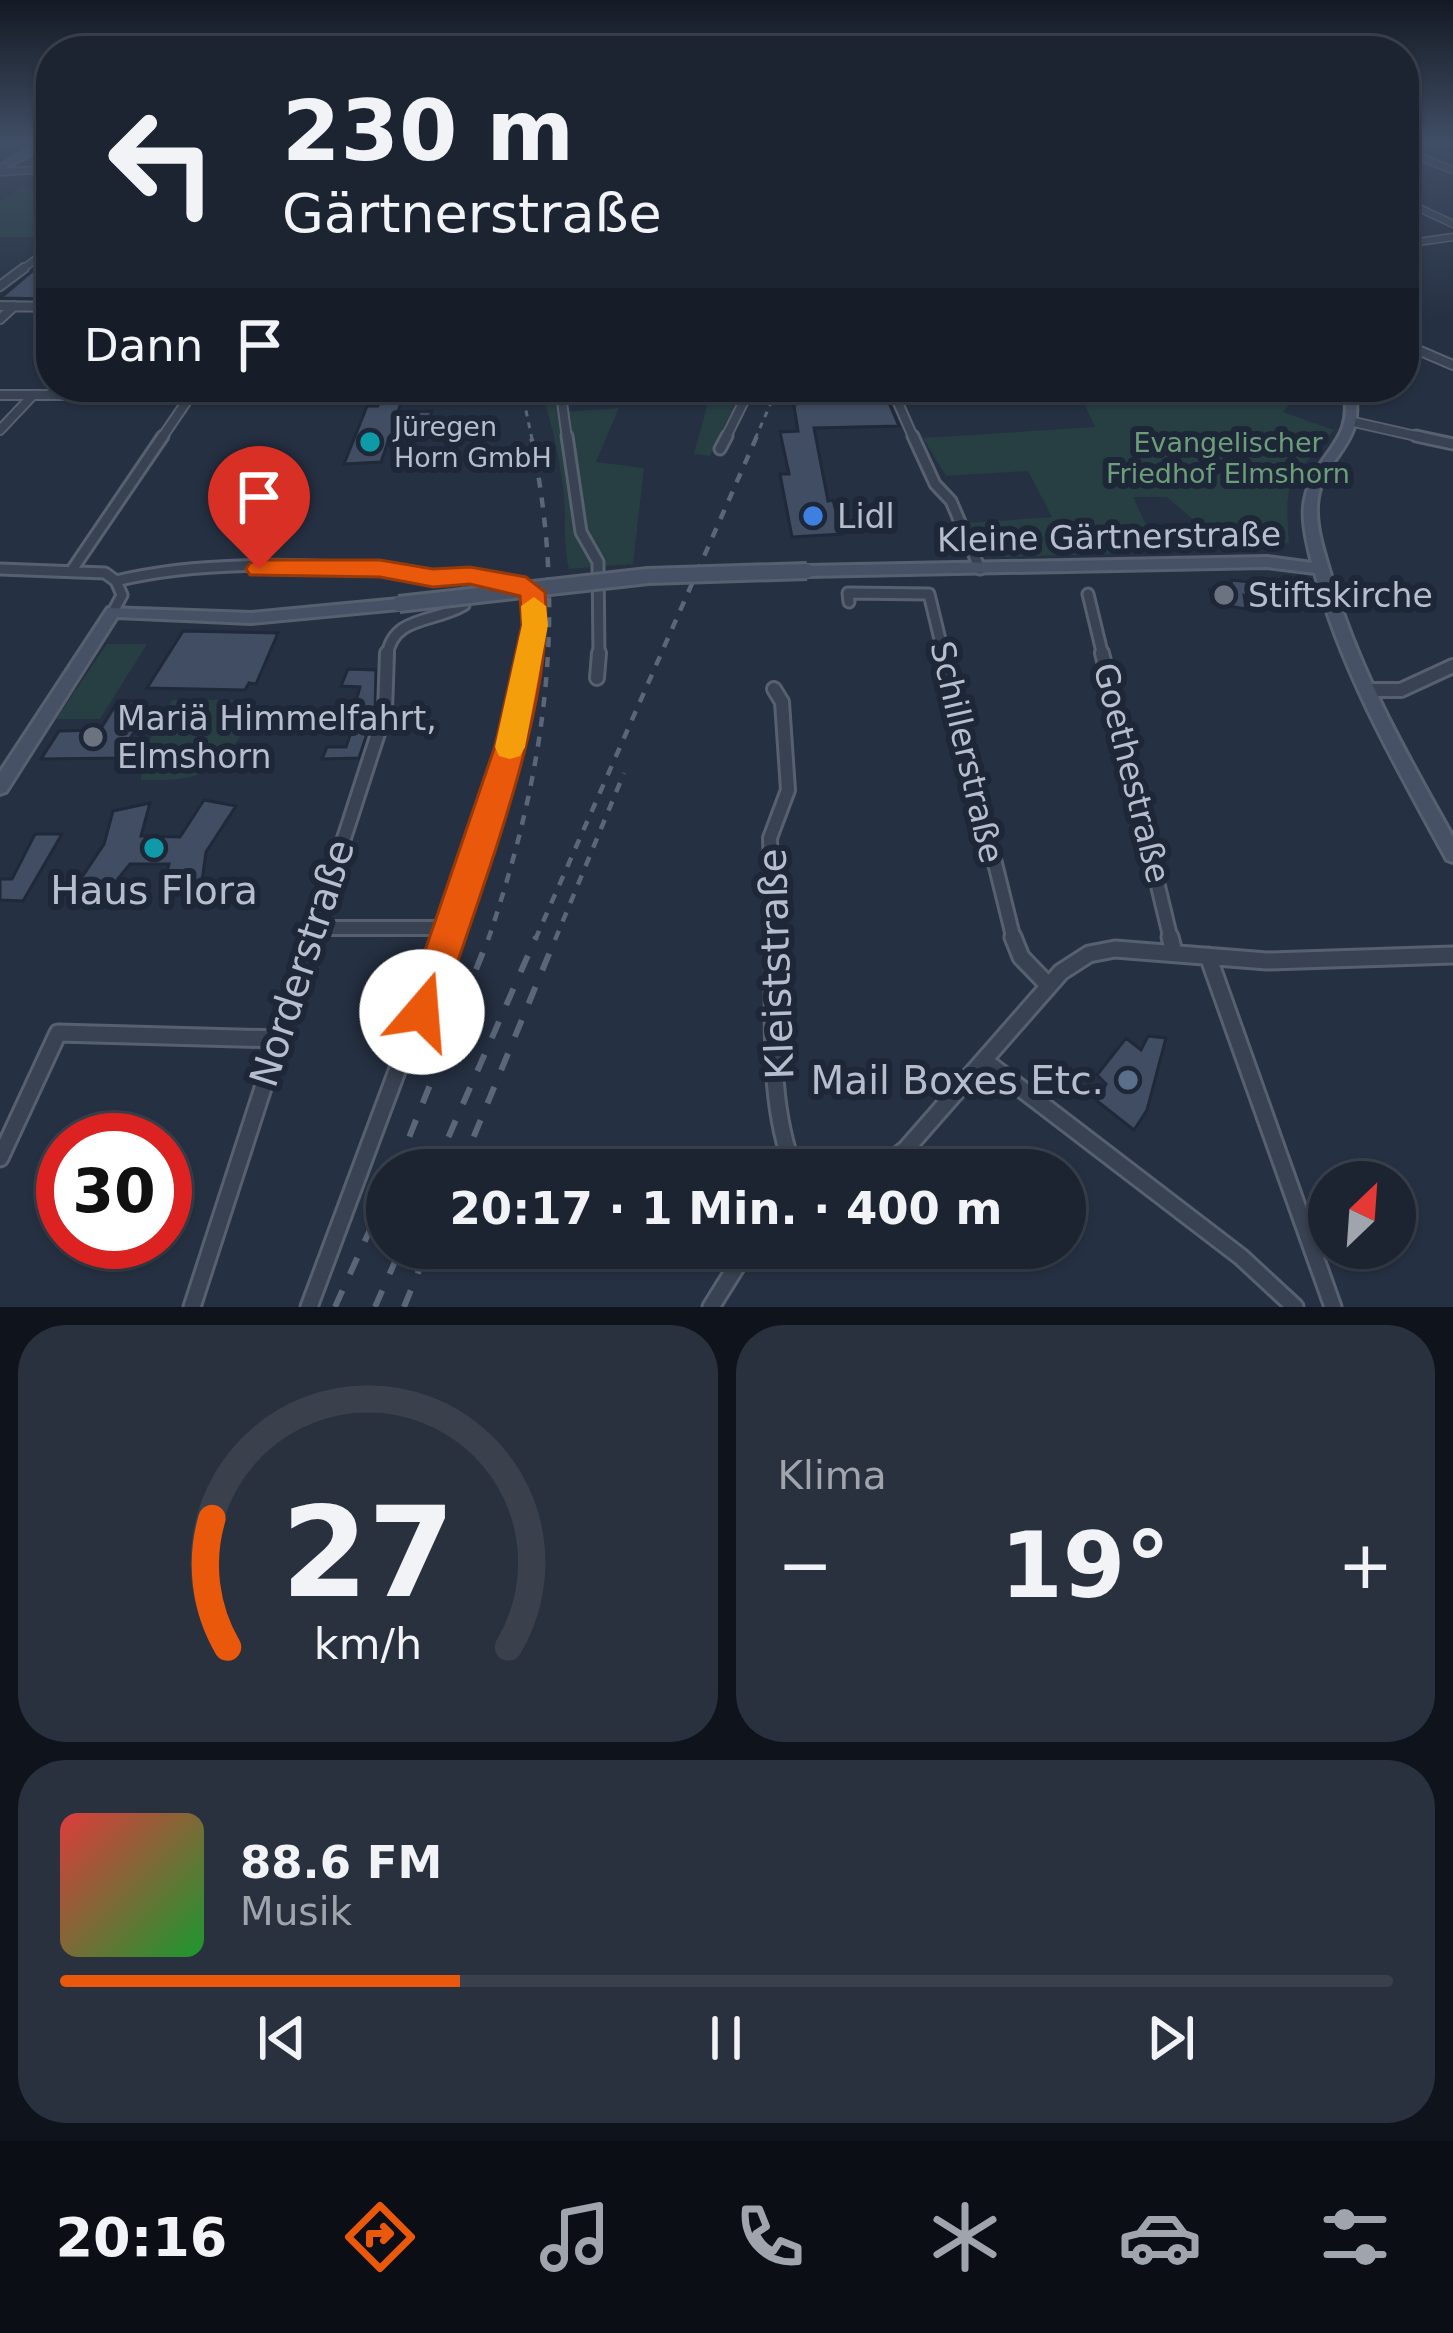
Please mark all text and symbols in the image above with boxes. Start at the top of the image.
text: 230 m [282,82,574,180]
icon: left [84,84,240,240]
text: Gärtnerstraße [282,182,662,245]
icon: arrive [227,312,293,378]
text: Dann [84,319,203,372]
place label: Jüregen Horn GmbH [392,411,552,473]
park label: Evangelischer Friedhof Elmshorn [1106,427,1350,489]
marker: Jüregen Horn GmbH [357,429,383,455]
pin [208,446,310,569]
icon: arrive [226,464,292,530]
place label: Lidl [837,497,895,536]
marker: Lidl [800,503,826,529]
street label: Kleine Gärtnerstraße [937,515,1281,559]
place label: Stiftskirche [1248,576,1433,615]
marker: Stiftskirche [1211,582,1237,608]
street label: Schillerstraße [923,637,1011,867]
street label: Goethestraße [1086,659,1178,887]
place label: Mariä Himmelfahrt, Elmshorn [117,699,437,776]
marker: Mariä Himmelfahrt, Elmshorn [80,724,106,750]
street label: Norderstraße [241,834,363,1092]
marker: Haus Flora [141,835,167,861]
street label: Kleiststraße [749,848,803,1080]
place label: Haus Flora [50,868,258,913]
position arrow [359,949,485,1075]
place label: Mail Boxes Etc. [811,1058,1104,1103]
marker: Mail Boxes Etc. [1115,1067,1141,1093]
speed limit sign: 30 [36,1113,192,1269]
north arrow [1308,1161,1416,1269]
map controls [1308,1161,1416,1269]
text: 20:17 · 1 Min. · 400 m [450,1182,1002,1235]
text: Klima [778,1453,887,1498]
text: 27 [281,1480,455,1625]
text: 19° [1000,1513,1170,1618]
text: − [778,1527,833,1604]
text: + [1338,1527,1393,1604]
text: km/h [314,1618,422,1668]
text: 88.6 FM [240,1836,442,1889]
text: Musik [240,1889,352,1934]
icon: previous [249,2005,315,2071]
icon: pause [693,2005,759,2071]
icon: next [1138,2005,1204,2071]
icon: directions [338,2195,422,2279]
icon: music [533,2195,617,2279]
icon: phone [728,2195,812,2279]
icon: climate [923,2195,1007,2279]
icon: car [1118,2195,1202,2279]
icon: filters [1313,2195,1397,2279]
text: 20:16 [56,2206,227,2269]

